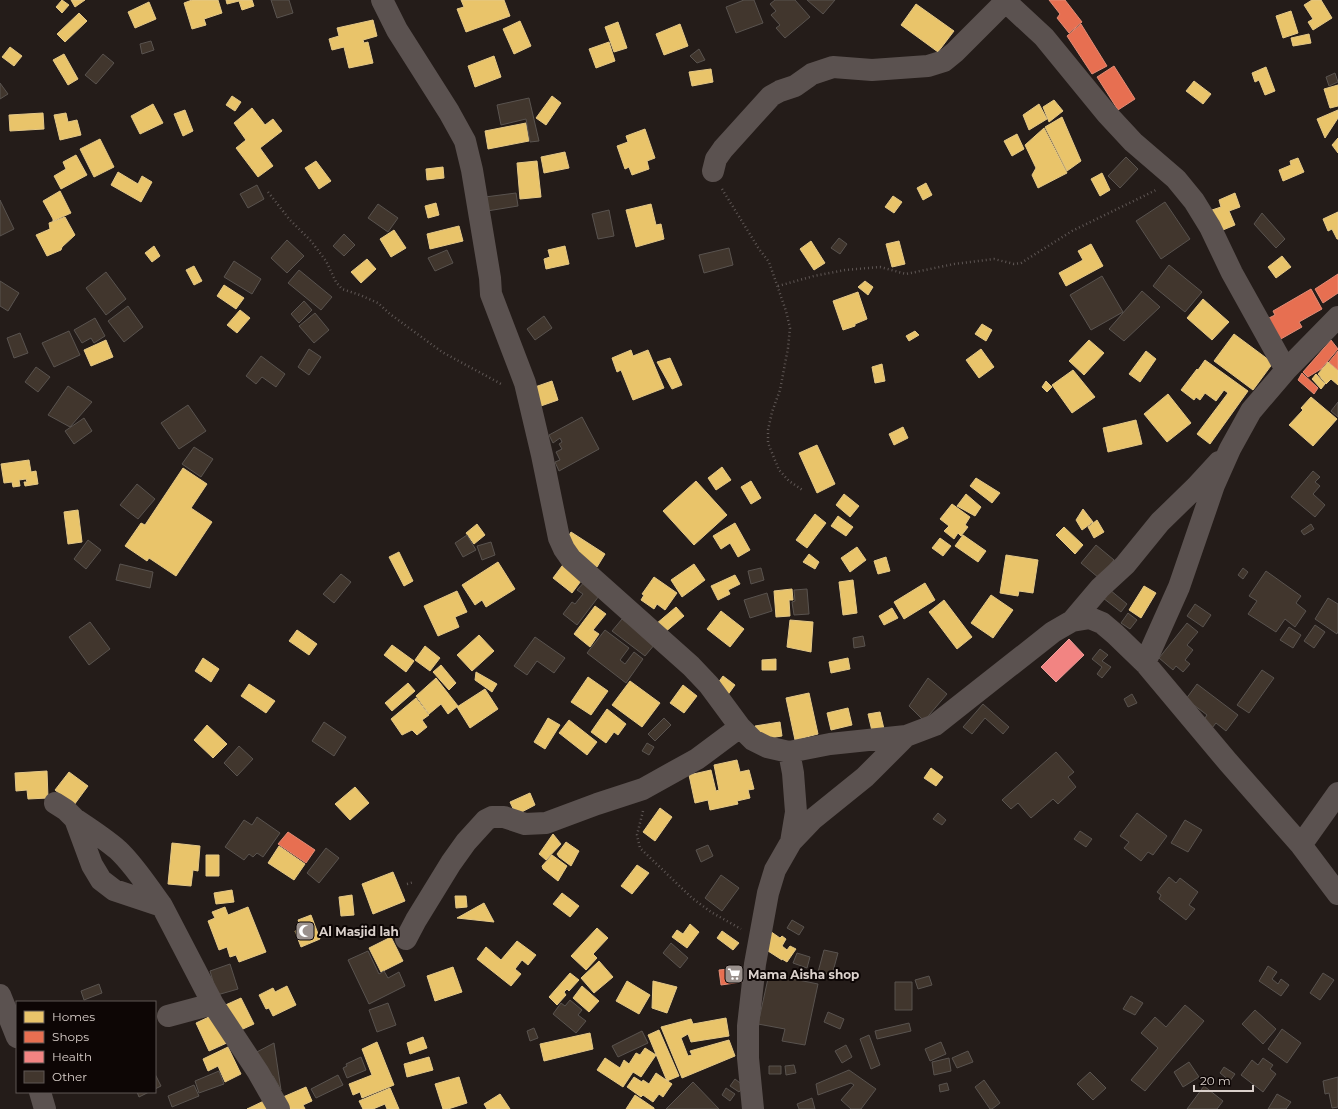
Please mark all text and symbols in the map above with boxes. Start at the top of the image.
mosque icon: Al Masjid lah [294,920,316,942]
place label: Al Masjid lah [318,924,399,939]
supermarket icon: Mama Aisha shop [723,963,745,985]
place label: Mama Aisha shop [748,967,859,982]
legend [16,1001,156,1093]
text: Homes [52,1009,95,1024]
text: Shops [52,1029,89,1044]
text: Health [52,1049,92,1064]
scale bar [1194,1067,1253,1093]
text: Other [52,1069,87,1084]
text: 20 m [1200,1073,1231,1088]

